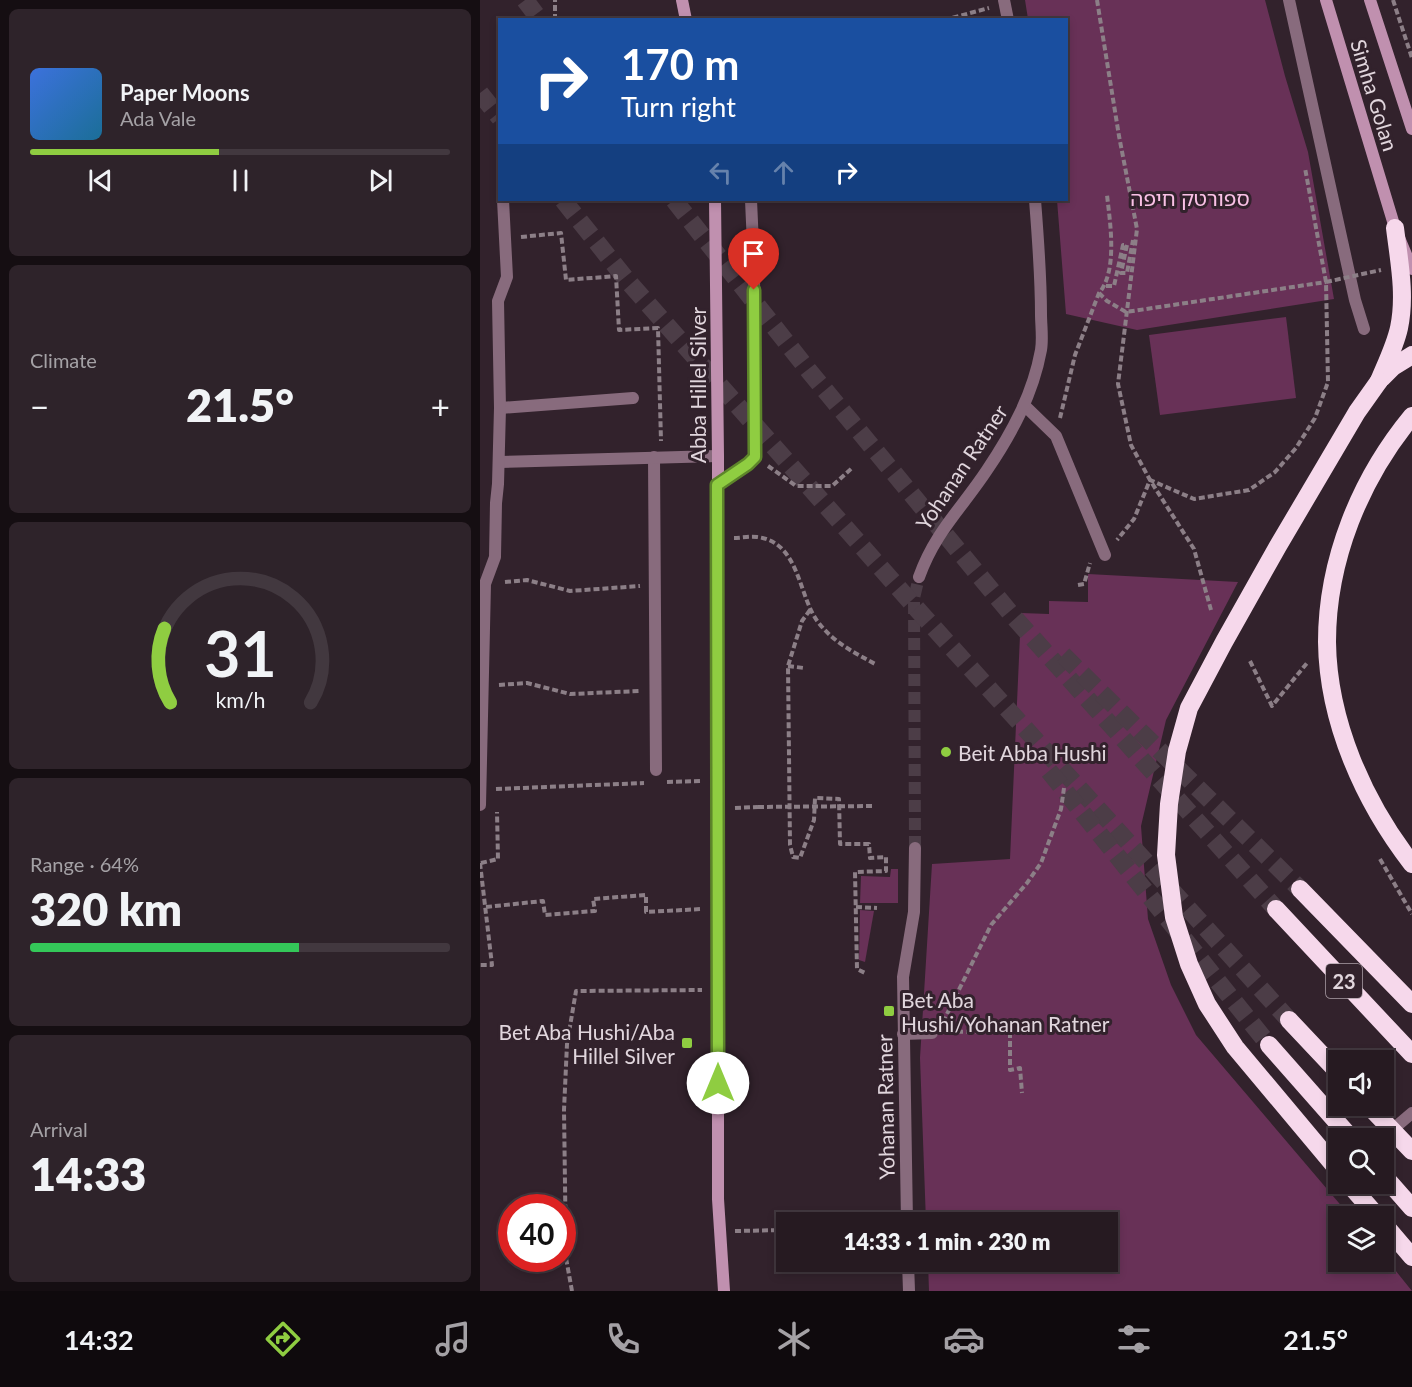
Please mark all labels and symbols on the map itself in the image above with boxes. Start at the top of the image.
street label: Simha Golan [1346,36,1404,154]
park label: ספורטק חיפה [1130,185,1250,210]
pin [728,228,779,290]
street label: Abba Hillel Silver [685,306,710,463]
street label: Yohanan Ratner [910,399,1012,534]
place label: Beit Abba Hushi [958,740,1107,765]
marker: Beit Abba Hushi [939,745,953,759]
road number: 23 [1326,964,1362,998]
place label: Bet Aba Hushi/Yohanan Ratner [901,987,1110,1036]
marker: Bet Aba Hushi/Yohanan Ratner [882,1004,896,1018]
place label: Bet Aba Hushi/Aba Hillel Silver [499,1019,675,1068]
street label: Yohanan Ratner [871,1034,899,1180]
marker: Bet Aba Hushi/Aba Hillel Silver [680,1036,694,1050]
position arrow [686,1051,750,1115]
speed limit sign: 40 [498,1194,576,1272]

